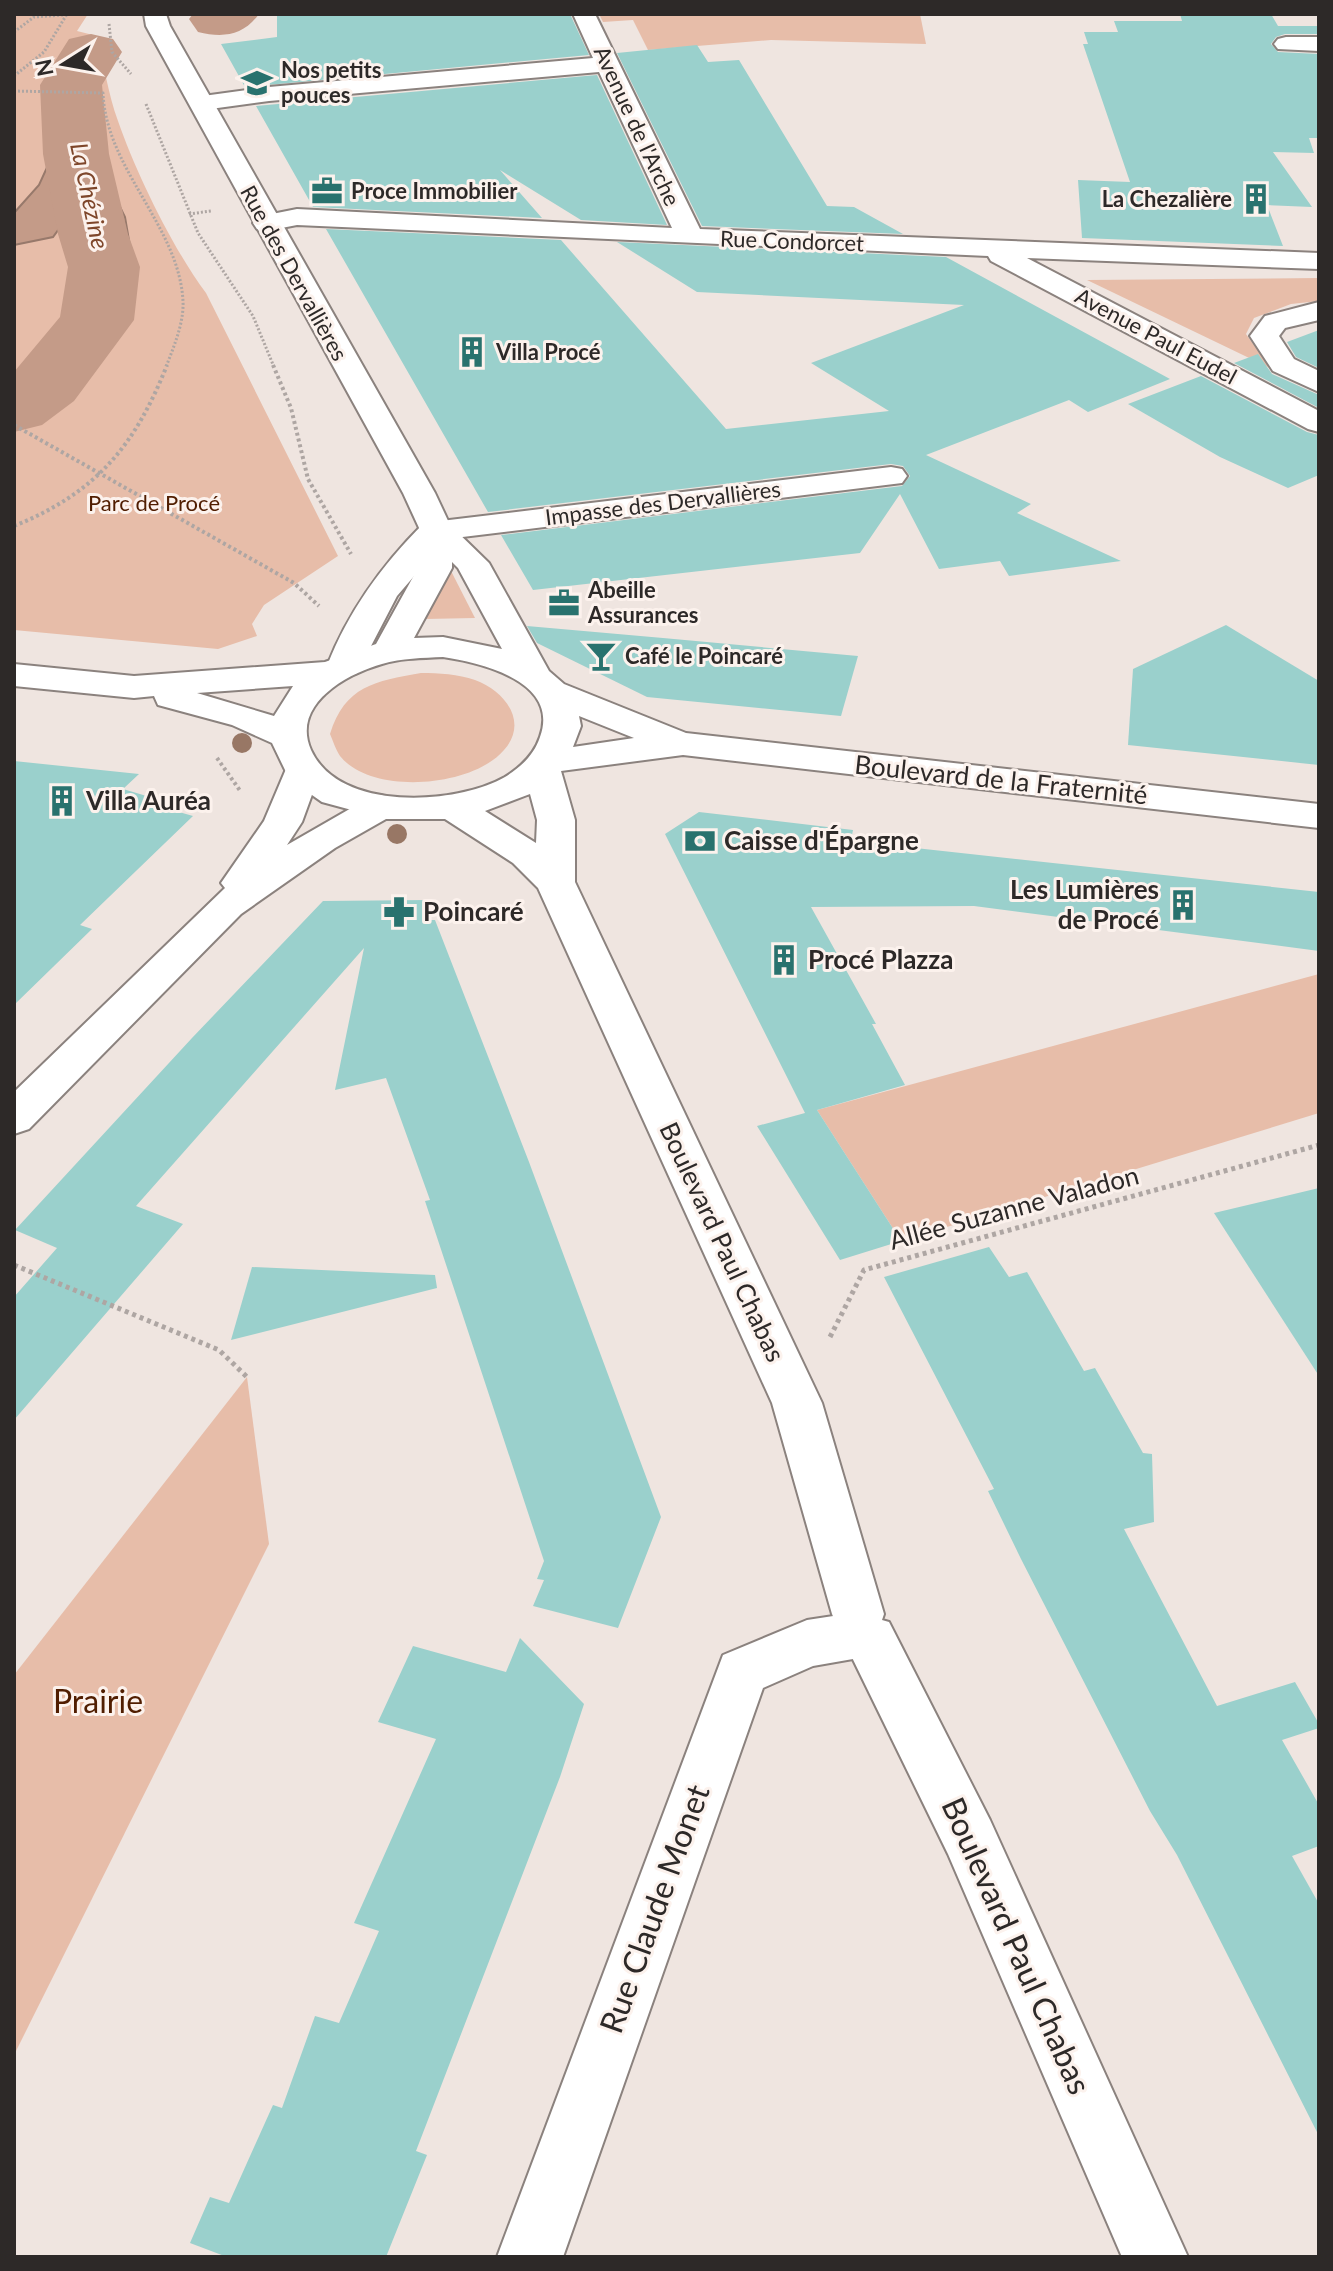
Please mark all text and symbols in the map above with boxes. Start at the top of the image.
north arrow [24,24,104,104]
street label: Avenue de l'Arche [589,42,686,210]
place label: Nos petits pouces [281,56,381,108]
text: N [29,57,59,79]
school or university icon: Nos petits pouces [240,66,274,100]
water label: La Chézine [65,140,116,251]
office icon: Proce Immobilier [310,174,344,208]
place label: Proce Immobilier [351,177,518,204]
street label: Rue des Dervallières [235,180,354,365]
building icon: La Chezalière [1239,182,1273,216]
place label: La Chezalière [1102,185,1232,212]
street label: Rue Condorcet [720,224,865,257]
street label: Avenue Paul Eudel [1071,282,1242,389]
building icon: Villa Procé [455,335,489,369]
place label: Villa Procé [495,338,601,365]
street label: Impasse des Dervallières [544,475,782,530]
park label: Parc de Procé [88,489,220,516]
place label: Abeille Assurances [587,576,698,628]
office icon: Abeille Assurances [547,586,581,620]
bar icon: Café le Poincaré [584,639,618,673]
place label: Café le Poincaré [625,642,783,669]
street label: Boulevard de la Fraternité [853,748,1149,810]
building icon: Villa Auréa [45,784,79,818]
place label: Villa Auréa [85,784,211,816]
bank icon: Caisse d'Épargne [683,824,717,858]
place label: Caisse d'Épargne [724,824,919,856]
place label: Les Lumières de Procé [1010,873,1159,935]
building icon: Les Lumières de Procé [1166,888,1200,922]
pharmacy icon: Poincaré [382,895,416,929]
place label: Poincaré [423,895,524,927]
building icon: Procé Plazza [767,943,801,977]
place label: Procé Plazza [808,943,953,975]
street label: Boulevard Paul Chabas [653,1117,792,1366]
street label: Allée Suzanne Valadon [886,1158,1142,1256]
park label: Prairie [53,1681,143,1720]
street label: Rue Claude Monet [591,1778,717,2038]
street label: Boulevard Paul Chabas [934,1791,1100,2100]

